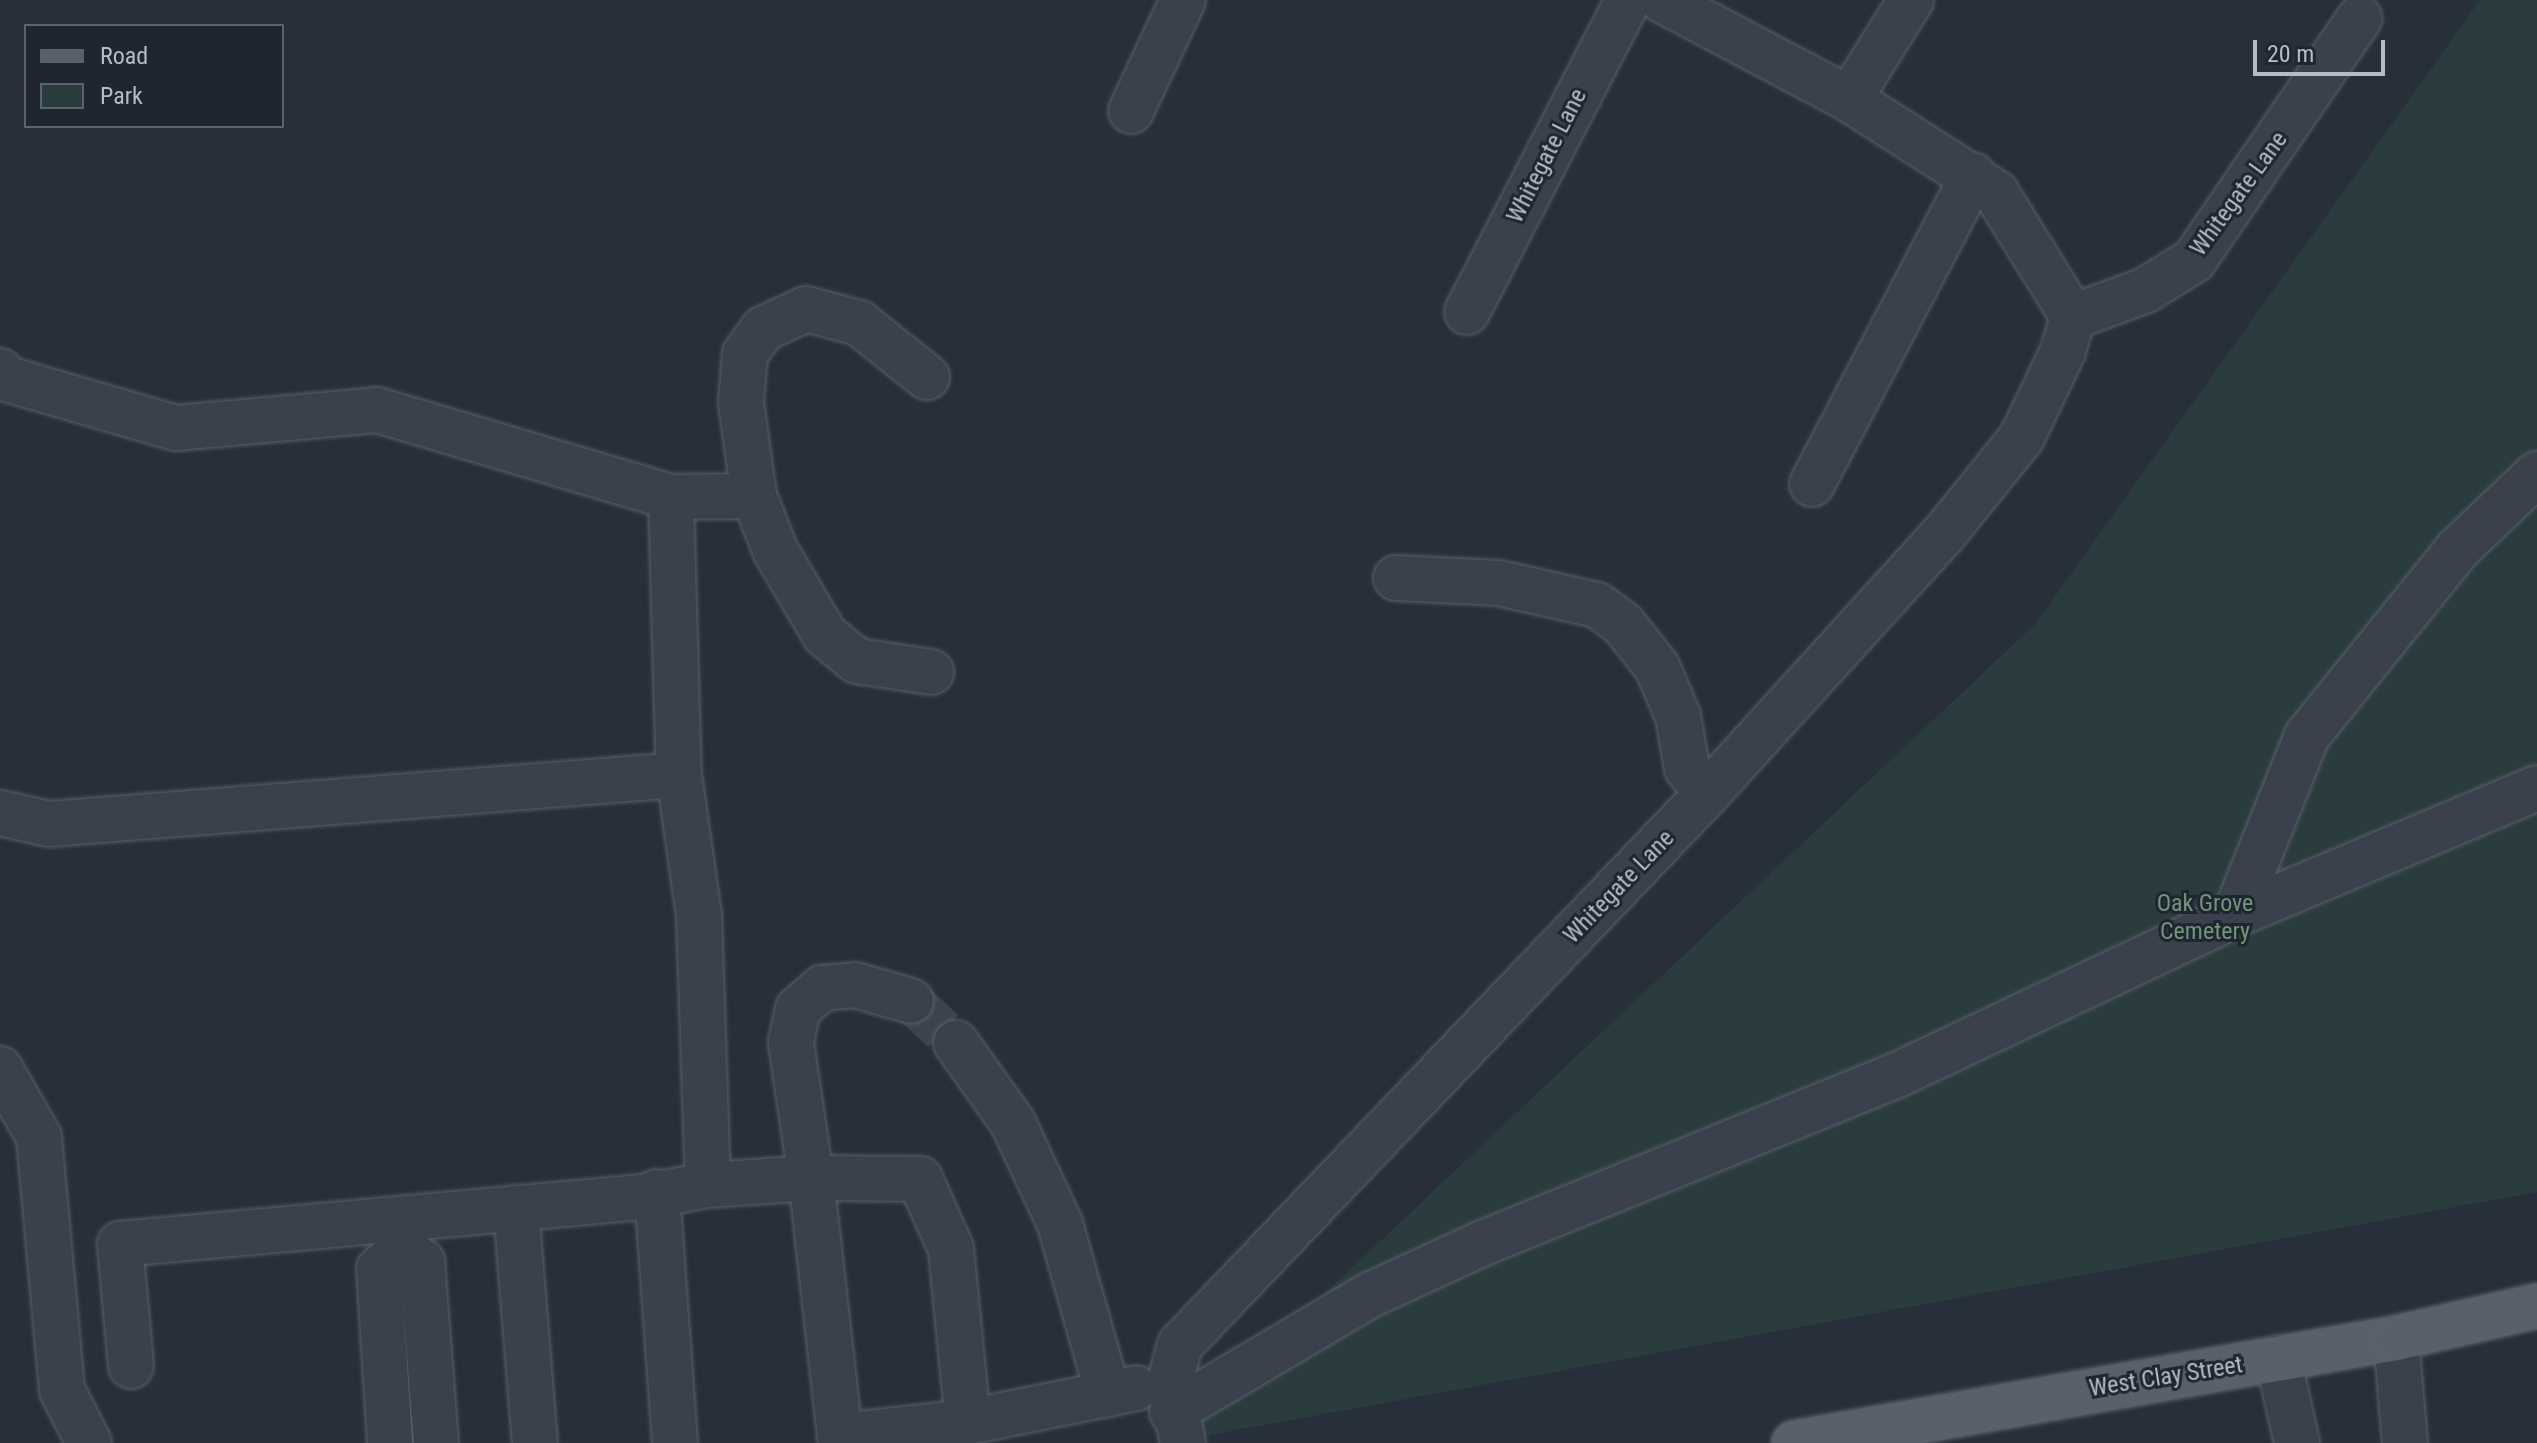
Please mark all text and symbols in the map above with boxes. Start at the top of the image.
legend [24,24,284,128]
scale bar [2257,24,2389,74]
text: 20 m [2267,40,2314,68]
text: Road [100,42,148,70]
text: Park [100,82,143,110]
street label: Whitegate Lane [1501,84,1593,228]
street label: Whitegate Lane [2184,126,2294,262]
street label: Whitegate Lane [1558,824,1680,950]
park label: Oak Grove Cemetery [2157,890,2253,946]
street label: West Clay Street [2087,1351,2245,1403]

